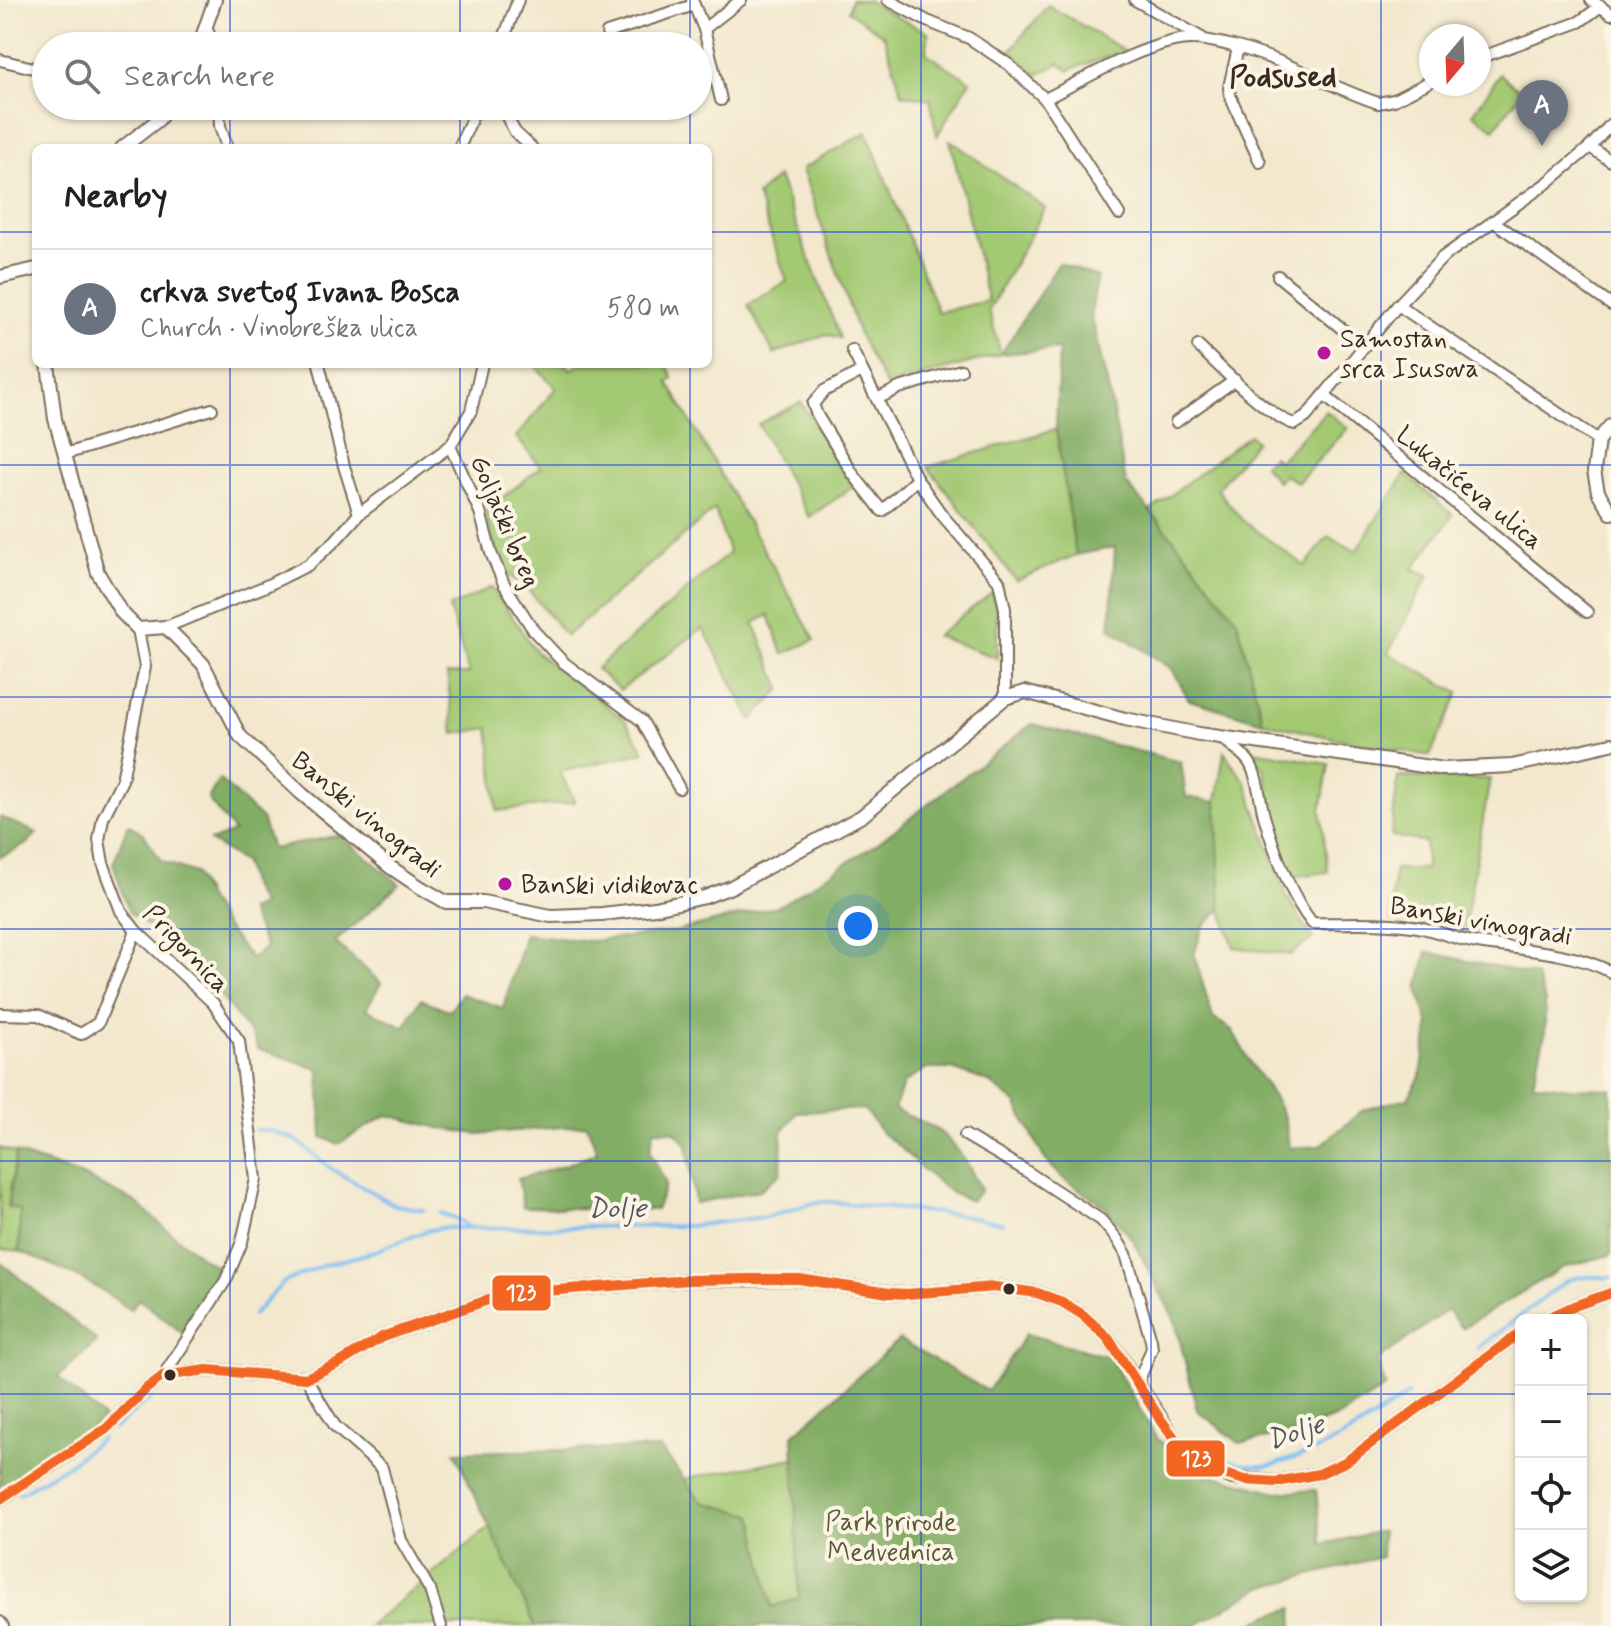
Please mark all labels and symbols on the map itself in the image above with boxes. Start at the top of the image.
north arrow [1419,24,1491,96]
district label: Podsused [1229,58,1337,97]
pin: A [1516,80,1568,146]
place label: Samostan srca Isusova [1340,323,1479,387]
marker: Samostan srca Isusova [1315,344,1333,362]
street label: Lukačićeva ulica [1388,419,1549,558]
street label: Goljački breg [461,450,547,593]
street label: Banski vinogradi [284,745,448,887]
place label: Banski vidikovac [521,869,698,903]
marker: Banski vidikovac [496,875,514,893]
street label: Banski vinogradi [1387,889,1574,955]
street label: Prigornica [133,898,236,1002]
your location [838,906,878,946]
water label: Dolje [588,1191,648,1228]
line badge: 123 [491,1274,552,1312]
text: 123 [506,1280,536,1308]
unlabelled marker [1001,1281,1017,1297]
unlabelled marker [162,1367,178,1383]
water label: Dolje [1262,1406,1331,1460]
line badge: 123 [1165,1439,1226,1478]
text: 123 [1181,1446,1211,1474]
park label: Park prirode Medvednica [825,1506,957,1570]

